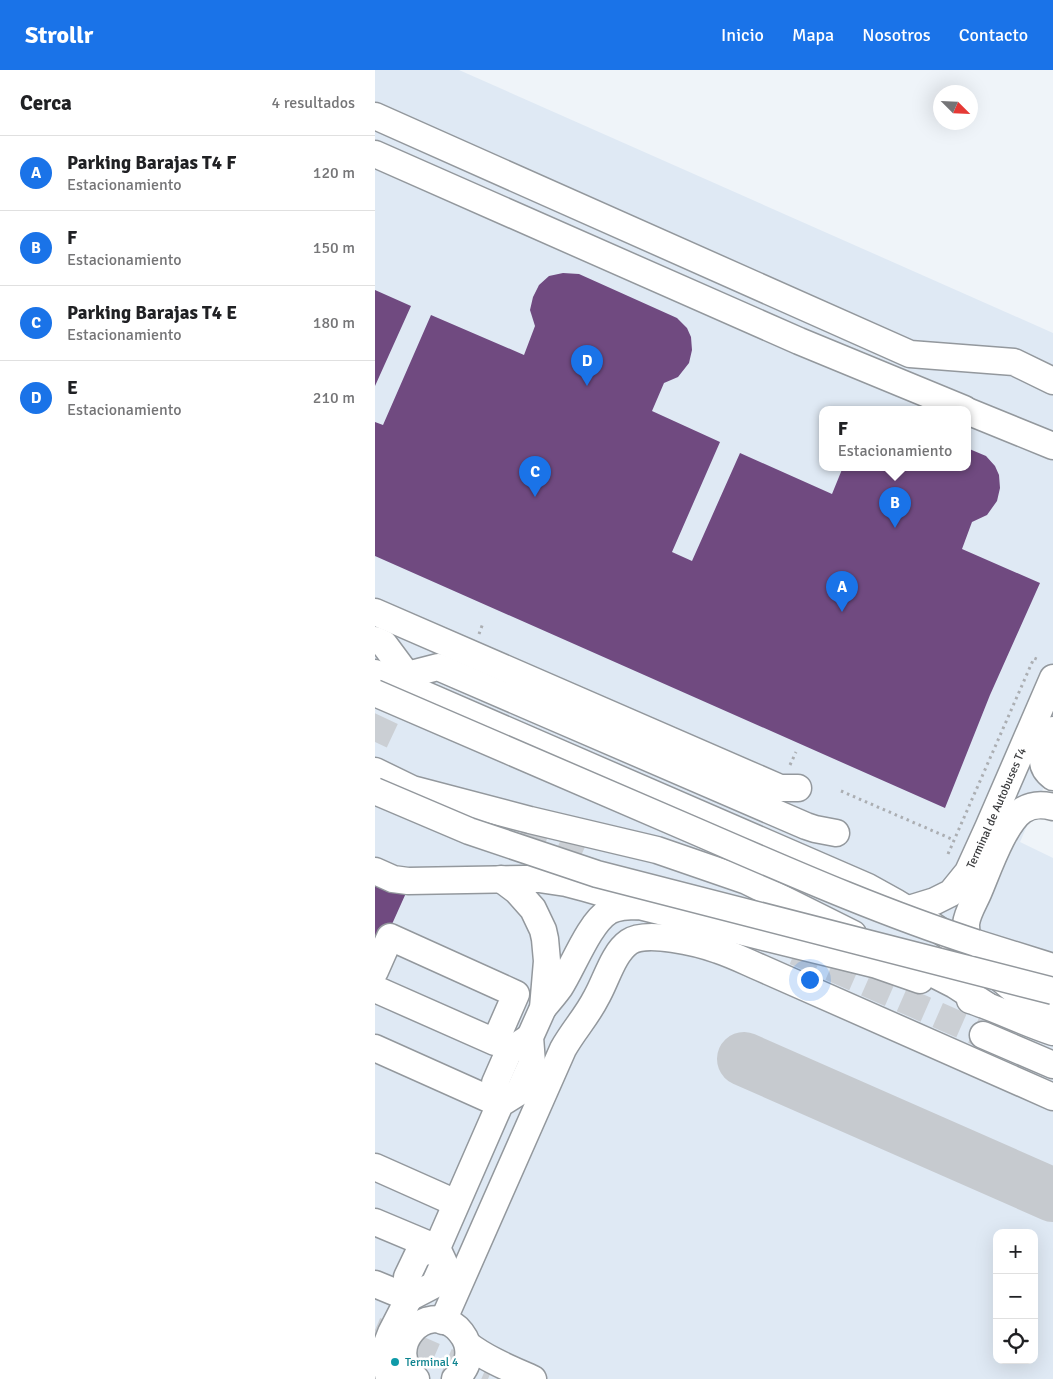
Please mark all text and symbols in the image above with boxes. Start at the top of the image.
text: Strollr [25,20,93,50]
text: Inicio [721,24,764,46]
text: Mapa [792,24,834,46]
text: Nosotros [862,24,931,46]
text: Contacto [959,24,1028,46]
north arrow [933,85,978,130]
text: Cerca [20,90,72,116]
text: 4 resultados [272,93,355,113]
text: Parking Barajas T4 F [67,151,236,175]
text: A [31,163,41,183]
text: 120 m [313,163,355,183]
text: Estacionamiento [67,175,182,195]
text: F [67,226,77,250]
text: B [31,238,41,258]
text: 150 m [313,238,355,258]
text: Estacionamiento [67,250,182,270]
text: Parking Barajas T4 E [67,301,237,325]
text: C [31,313,41,333]
text: 180 m [313,313,355,333]
text: Estacionamiento [67,325,182,345]
pin: D [571,345,603,386]
text: E [67,376,78,400]
text: D [31,388,41,408]
text: 210 m [313,388,355,408]
text: Estacionamiento [67,400,182,420]
popup [819,406,971,471]
text: F [838,417,848,441]
text: Estacionamiento [838,441,952,461]
pin: C [519,456,551,497]
pin: B [879,487,911,528]
pin: A [826,571,858,612]
street label: Terminal de Autobuses T4 [964,745,1030,871]
your location [797,967,823,993]
map controls [993,1229,1038,1364]
button: + [993,1229,1038,1274]
button: − [993,1274,1038,1319]
button: locate [993,1319,1038,1364]
place label: Terminal 4 [405,1355,459,1370]
marker: Terminal 4 [389,1356,401,1368]

